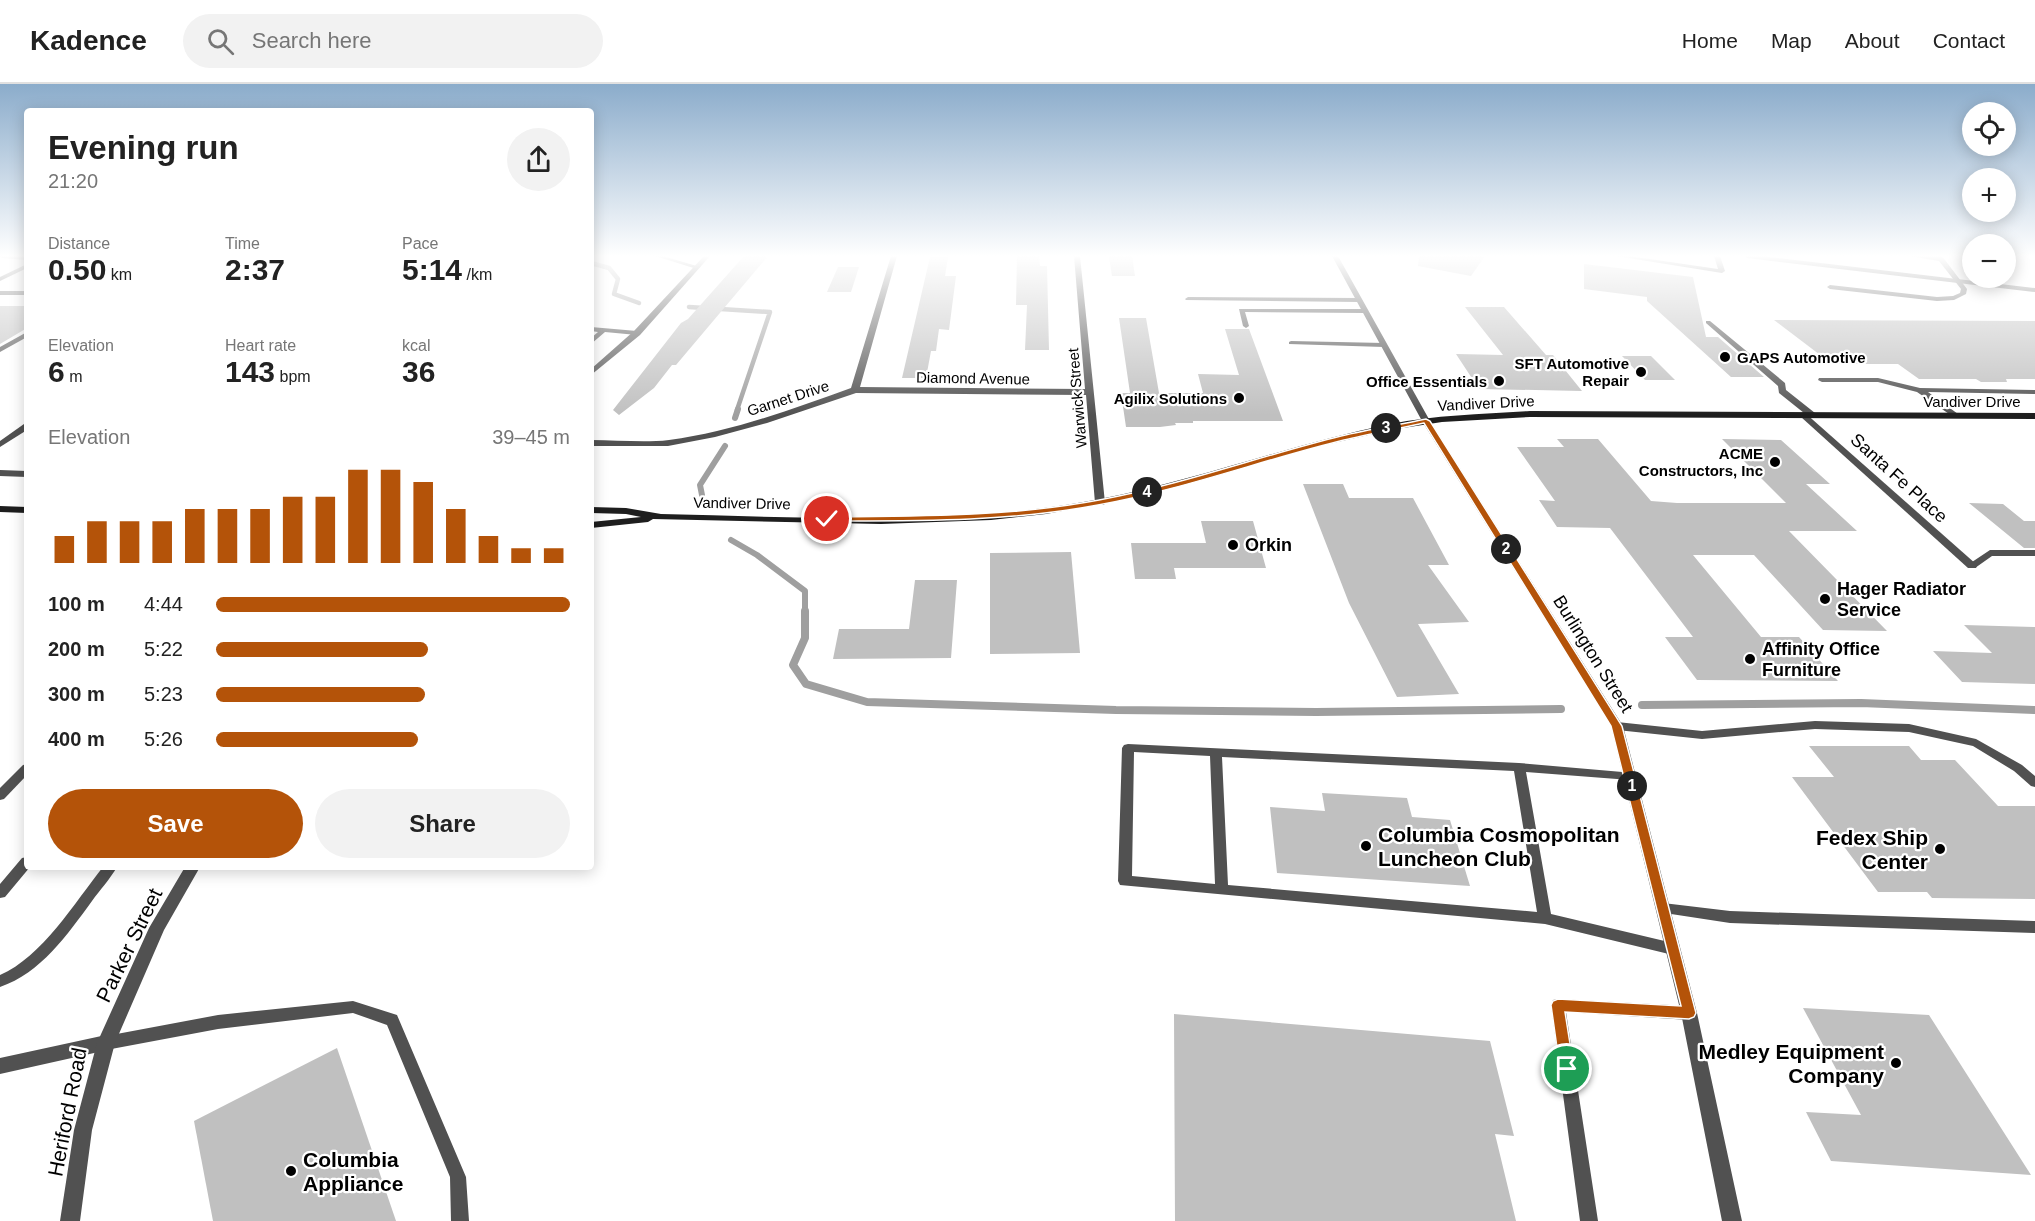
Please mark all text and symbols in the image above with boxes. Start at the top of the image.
search box [183,14,603,68]
text: Kadence [30,25,147,56]
icon: search [204,25,237,58]
text: Search here [252,28,372,53]
text: Home [1682,29,1738,52]
text: Map [1771,29,1812,52]
text: About [1845,29,1900,52]
text: Contact [1933,29,2005,52]
map controls [1962,102,2016,288]
button: locate [1962,102,2016,156]
button: share [507,128,570,191]
text: Evening run [48,129,239,166]
button: + [1962,168,2016,222]
text: 21:20 [48,170,98,192]
button: − [1962,234,2016,288]
text: Distance [48,235,110,252]
text: Time [225,235,260,252]
text: Pace [402,235,438,252]
text: 0.50 [48,253,106,286]
text: 2:37 [225,253,285,286]
text: 5:14 [402,253,462,286]
text: km [106,266,132,283]
text: /km [462,266,492,283]
text: Elevation [48,337,114,354]
text: Heart rate [225,337,296,354]
text: kcal [402,337,430,354]
street label: Warwick Street [1064,346,1090,449]
place label: GAPS Automotive [1737,349,1866,366]
marker: GAPS Automotive [1718,350,1732,364]
text: 6 [48,355,65,388]
text: 143 [225,355,275,388]
text: 36 [402,355,435,388]
place label: SFT Automotive Repair [1515,355,1629,389]
marker: SFT Automotive Repair [1634,365,1648,379]
text: m [65,368,82,385]
text: bpm [275,368,311,385]
street label: Diamond Avenue [916,369,1030,387]
place label: Office Essentials [1366,373,1487,390]
marker: Office Essentials [1492,374,1506,388]
street label: Garnet Drive [745,377,831,419]
place label: Agilix Solutions [1114,390,1227,407]
marker: Agilix Solutions [1232,391,1246,405]
street label: Vandiver Drive [1437,392,1535,414]
street label: Vandiver Drive [1923,393,2021,410]
pin: 3 [1371,413,1401,443]
text: 3 [1382,419,1390,436]
text: Elevation [48,426,130,448]
text: 39–45 m [492,426,570,448]
street label: Santa Fe Place [1847,429,1951,527]
place label: ACME Constructors, Inc [1639,445,1763,479]
marker: ACME Constructors, Inc [1768,455,1782,469]
pin: 4 [1132,477,1162,507]
text: 4 [1143,483,1151,500]
pin [801,493,852,544]
street label: Vandiver Drive [693,494,791,512]
icon: check [810,502,843,535]
pin: 2 [1491,534,1521,564]
place label: Orkin [1245,535,1292,555]
marker: Orkin [1226,538,1240,552]
text: 2 [1502,540,1510,557]
place label: Hager Radiator Service [1837,579,1966,620]
street label: Burlington Street [1549,592,1637,716]
marker: Hager Radiator Service [1818,592,1832,606]
text: 100 m [48,593,105,615]
text: 4:44 [144,593,183,615]
text: 200 m [48,638,105,660]
text: 5:22 [144,638,183,660]
place label: Affinity Office Furniture [1762,639,1880,680]
marker: Affinity Office Furniture [1743,652,1757,666]
text: 300 m [48,683,105,705]
text: 5:23 [144,683,183,705]
text: 400 m [48,728,105,750]
text: 5:26 [144,728,183,750]
pin: 1 [1617,771,1647,801]
text: 1 [1628,777,1636,794]
button: Save [48,789,303,858]
button: Share [315,789,570,858]
place label: Columbia Cosmopolitan Luncheon Club [1378,823,1620,870]
place label: Fedex Ship Center [1816,826,1928,873]
marker: Columbia Cosmopolitan Luncheon Club [1359,839,1373,853]
marker: Fedex Ship Center [1933,842,1947,856]
street label: Parker Street [92,884,167,1006]
place label: Medley Equipment Company [1698,1040,1884,1087]
pin [1541,1043,1592,1094]
street label: Heriford Road [43,1046,91,1178]
icon: arrive [1550,1052,1583,1085]
marker: Medley Equipment Company [1889,1056,1903,1070]
place label: Columbia Appliance [303,1148,403,1195]
marker: Columbia Appliance [284,1164,298,1178]

